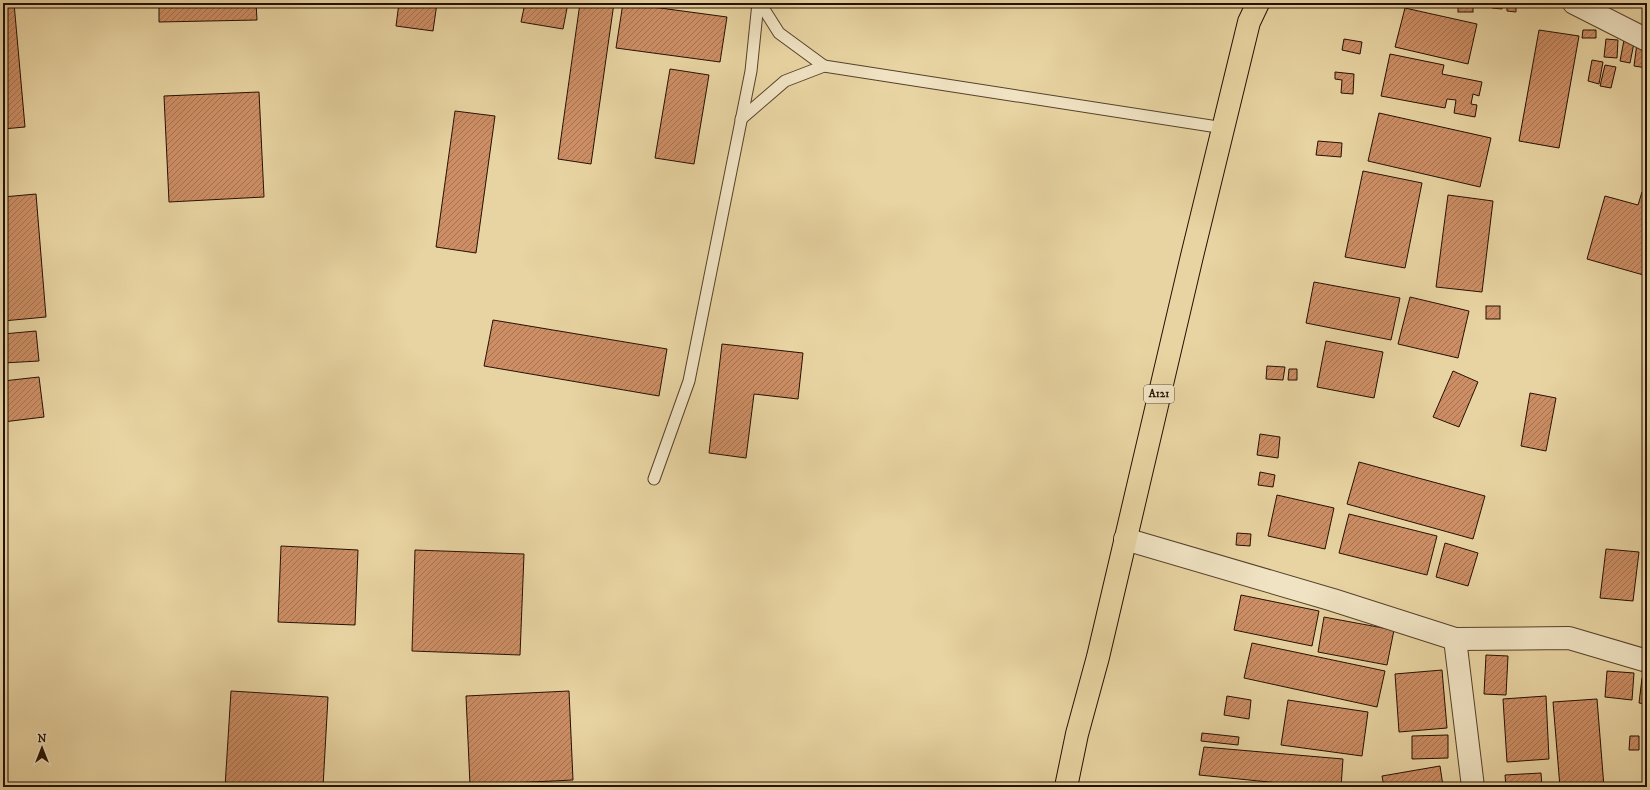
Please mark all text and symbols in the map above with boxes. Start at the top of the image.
road number: A121 [1144,385,1174,403]
north arrow [22,728,62,768]
text: N [37,732,47,746]

